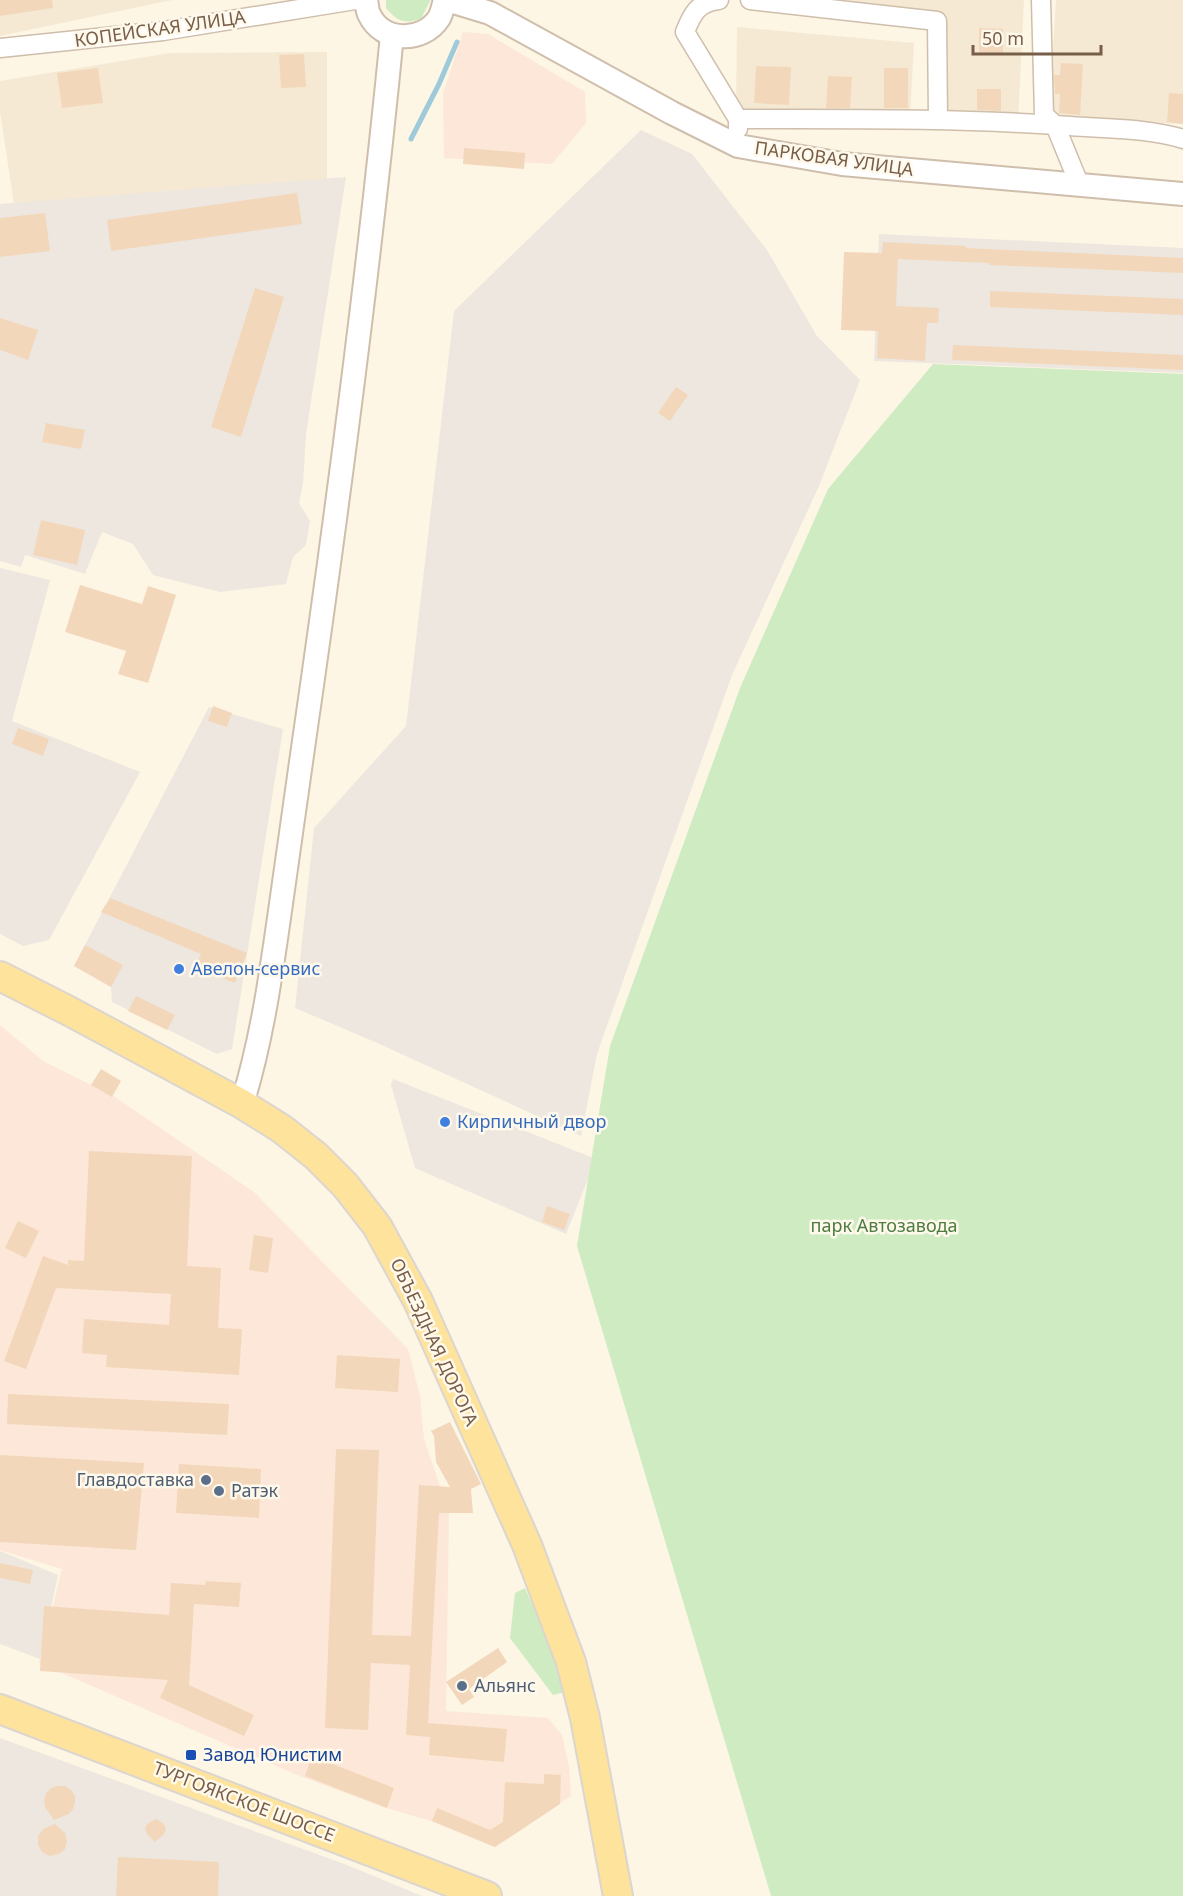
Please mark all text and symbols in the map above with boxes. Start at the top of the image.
street label: КОПЕЙСКАЯ УЛИЦА [73,4,247,52]
scale bar [973,18,1100,56]
text: 50 m [982,26,1024,50]
street label: ПАРКОВАЯ УЛИЦА [753,135,916,181]
place label: Авелон-сервис [191,956,321,980]
marker: Авелон-сервис [172,962,186,976]
place label: Кирпичный двор [457,1109,606,1133]
marker: Кирпичный двор [438,1115,452,1129]
park label: парк Автозавода [811,1213,957,1237]
street label: ОБЪЕЗДНАЯ ДОРОГА [385,1254,485,1430]
place label: Главдоставка [76,1467,194,1491]
marker: Главдоставка [199,1473,213,1487]
place label: Ратэк [231,1478,279,1502]
marker: Ратэк [212,1484,226,1498]
place label: Альянс [474,1673,536,1697]
marker: Альянс [455,1679,469,1693]
place label: Завод Юнистим [203,1742,342,1766]
marker: Завод Юнистим [184,1748,198,1762]
street label: ТУРГОЯКСКОЕ ШОССЕ [150,1755,339,1847]

